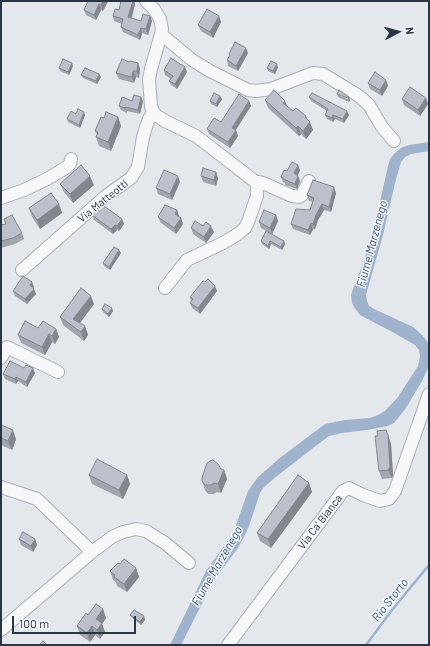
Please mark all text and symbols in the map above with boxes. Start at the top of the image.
north arrow [378,12,418,52]
text: N [404,26,417,35]
street label: Via Matteotti [75,177,131,225]
water label: Fiume Marzenego [354,199,390,289]
street label: Via Ca' Bianca [295,492,345,552]
water label: Fiume Marzenego [188,524,246,608]
water label: Rio Storto [369,576,411,624]
scale bar [14,608,138,634]
text: 100 m [19,616,49,630]

